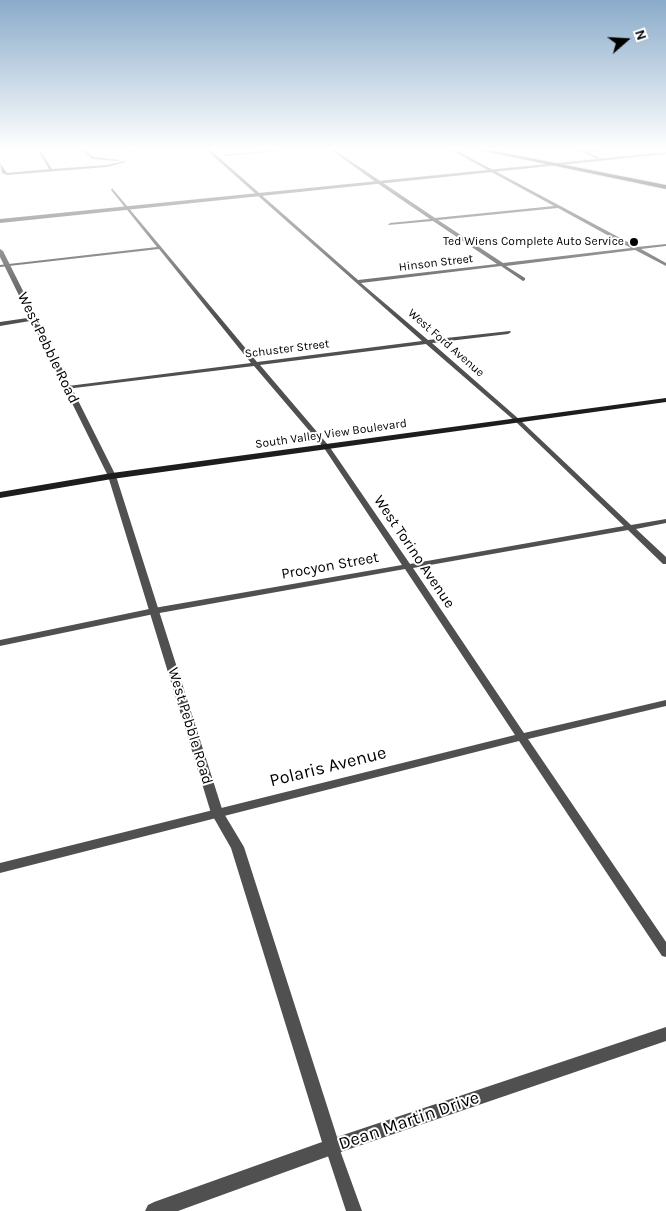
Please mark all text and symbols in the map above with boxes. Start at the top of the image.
north arrow [601,15,651,65]
text: N [631,27,650,42]
place label: Ted Wiens Complete Auto Service [443,235,624,249]
marker: Ted Wiens Complete Auto Service [628,236,640,248]
street label: Hinson Street [398,251,474,275]
street label: West Pebble Road [13,289,83,407]
street label: West Ford Avenue [405,306,487,380]
street label: Schuster Street [244,337,330,361]
street label: South Valley View Boulevard [254,416,408,452]
street label: West Torino Avenue [370,492,458,612]
street label: Procyon Street [280,549,380,583]
street label: West Pebble Road [164,665,216,787]
street label: Polaris Avenue [267,742,389,792]
street label: Dean Martin Drive [336,1087,482,1155]

